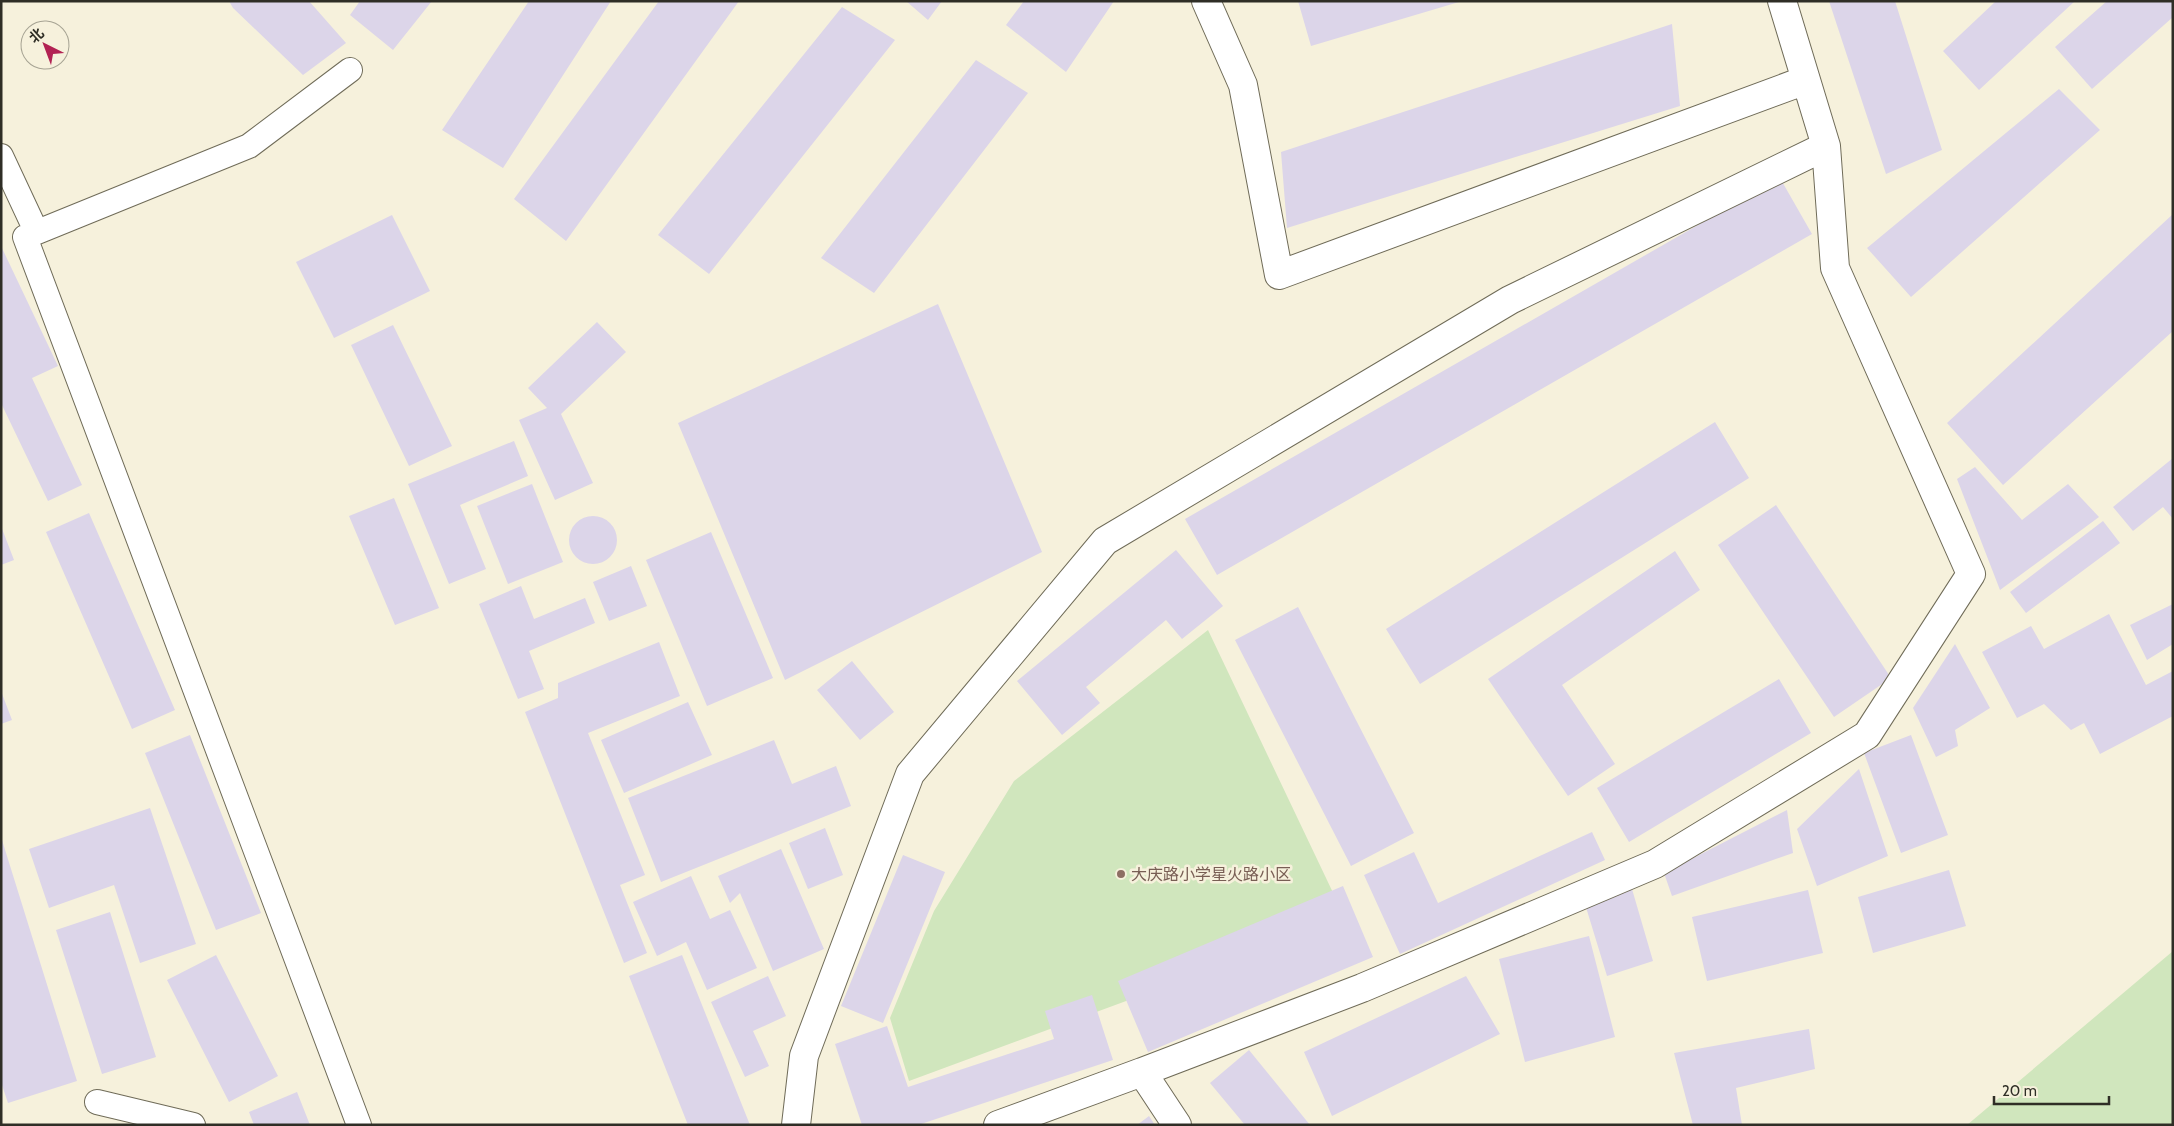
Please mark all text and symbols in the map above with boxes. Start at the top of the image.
north arrow [20,20,70,70]
text: 北 [25,24,48,47]
place label: 大庆路小学星火路小区 [1131,865,1291,884]
marker: 大庆路小学星火路小区 [1115,868,1127,880]
scale bar [1994,1074,2109,1106]
text: 20 m [2002,1082,2037,1100]

